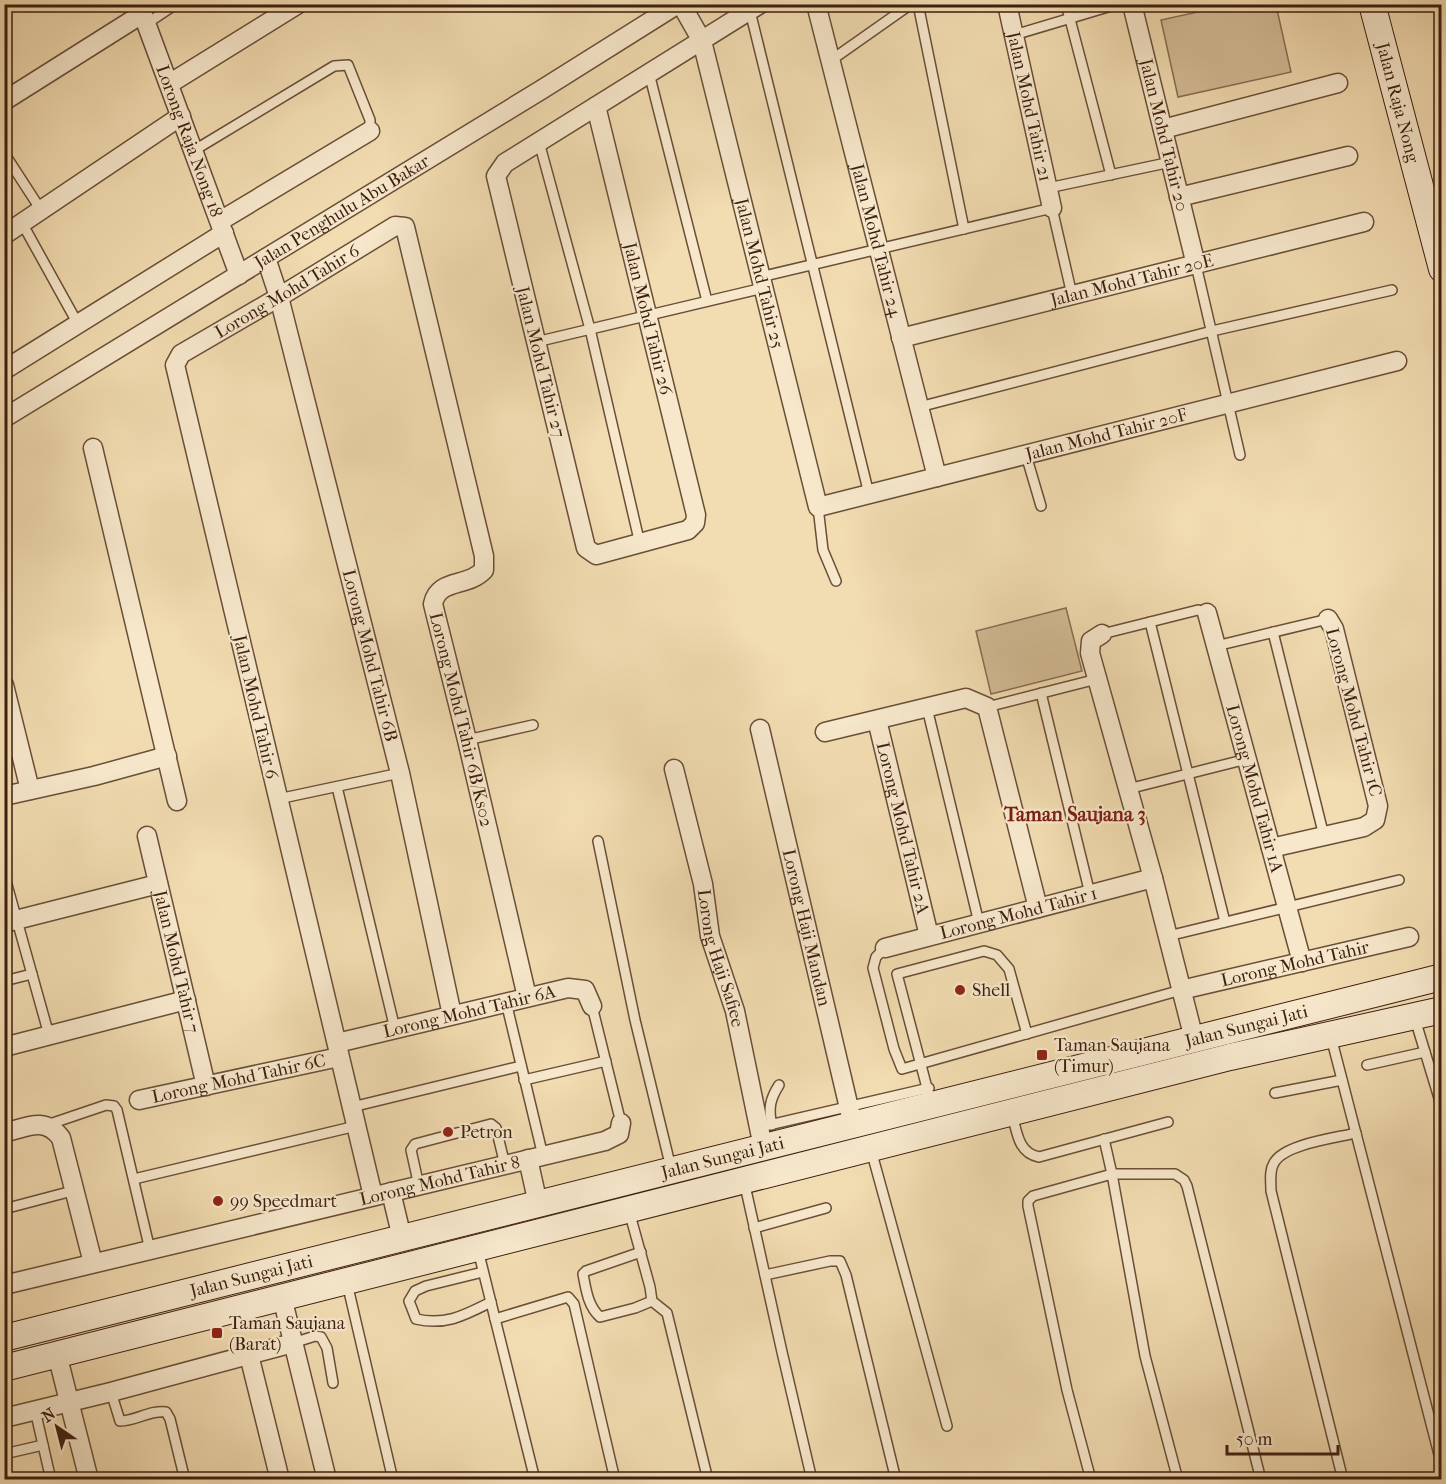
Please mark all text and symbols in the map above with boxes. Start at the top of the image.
street label: Jalan Mohd Tahir 21 [1002,28,1056,184]
street label: Jalan Raja Nong [1371,39,1424,165]
street label: Jalan Mohd Tahir 20 [1134,55,1192,214]
street label: Lorong Raja Nong 18 [151,62,227,220]
street label: Jalan Penghulu Abu Bakar [249,150,434,274]
street label: Jalan Mohd Tahir 24 [846,160,906,320]
street label: Jalan Mohd Tahir 25 [730,194,788,351]
street label: Jalan Mohd Tahir 26 [618,239,676,397]
street label: Lorong Mohd Tahir 6 [211,240,364,343]
street label: Jalan Mohd Tahir 20E [1046,250,1216,312]
street label: Jalan Mohd Tahir 27 [511,282,570,440]
street label: Jalan Mohd Tahir 20F [1021,404,1190,466]
street label: Lorong Mohd Tahir 6B [338,567,402,744]
street label: Lorong Mohd Tahir 6B/Ks02 [425,610,497,829]
street label: Lorong Mohd Tahir 1C [1321,625,1386,799]
street label: Jalan Mohd Tahir 6 [228,631,282,781]
street label: Lorong Mohd Tahir 1A [1221,702,1287,875]
street label: Lorong Mohd Tahir 2A [872,740,933,916]
district label: Taman Saujana 3 [1003,803,1146,826]
street label: Lorong Haji Mandan [778,847,835,1009]
street label: Lorong Mohd Tahir 1 [938,883,1100,944]
street label: Jalan Mohd Tahir 7 [149,886,203,1035]
street label: Lorong Haji Safiee [693,888,748,1029]
street label: Lorong Mohd Tahir [1219,937,1372,991]
place label: Shell [972,980,1010,1001]
street label: Lorong Mohd Tahir 6A [381,981,558,1043]
marker: Shell [953,983,967,997]
street label: Jalan Sungai Jati [1181,1001,1311,1053]
place label: Taman Saujana (Timur) [1054,1035,1171,1077]
marker: Taman Saujana (Timur) [1035,1048,1049,1062]
street label: Lorong Mohd Tahir 6C [150,1050,328,1108]
place label: Petron [460,1122,513,1143]
marker: Petron [441,1125,455,1139]
street label: Jalan Sungai Jati [657,1132,787,1184]
street label: Lorong Mohd Tahir 8 [357,1152,522,1210]
place label: 99 Speedmart [230,1191,337,1212]
marker: 99 Speedmart [211,1194,225,1208]
street label: Jalan Sungai Jati [186,1251,316,1302]
place label: Taman Saujana (Barat) [229,1313,346,1355]
marker: Taman Saujana (Barat) [210,1326,224,1340]
north arrow [27,1397,87,1457]
text: N [38,1403,60,1426]
scale bar [1227,1418,1338,1456]
text: 50 m [1236,1429,1273,1450]

